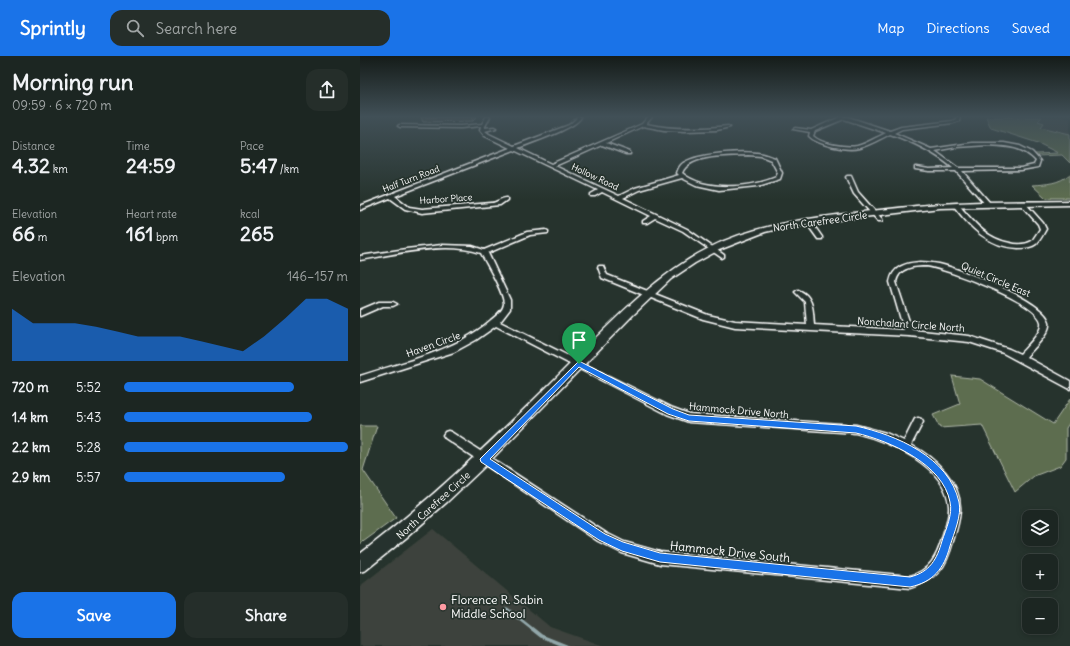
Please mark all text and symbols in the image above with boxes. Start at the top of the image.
search box [110,10,390,46]
text: Sprintly [20,16,86,40]
icon: search [124,17,146,39]
text: Search here [156,19,237,38]
text: Map [877,19,904,37]
text: Directions [926,19,990,37]
text: Saved [1012,19,1050,37]
text: Morning run [12,68,134,96]
button: share [306,69,348,111]
text: 09:59 · 6 × 720 m [12,97,112,114]
text: Distance [12,139,55,153]
text: Time [126,139,150,153]
text: Pace [240,139,264,153]
text: 4.32 [12,153,50,178]
text: 24:59 [126,153,176,178]
text: 5:47 [240,153,277,178]
street label: Hollow Road [570,161,621,192]
text: km [50,162,68,176]
text: /km [277,162,299,176]
street label: Half Turn Road [381,163,441,194]
street label: Harbor Place [419,191,473,206]
text: Elevation [12,207,57,221]
text: Heart rate [126,207,177,221]
text: kcal [240,207,260,221]
street label: North Carefree Circle [772,208,868,235]
text: 66 [12,221,35,246]
text: 161 [126,221,153,246]
text: 265 [240,221,274,246]
text: m [35,230,47,244]
text: bpm [153,230,178,244]
street label: Quiet Circle East [959,259,1033,300]
text: Elevation [12,268,65,285]
text: 146–157 m [287,268,348,285]
street label: Nonchalant Circle North [857,314,965,335]
pin [562,323,596,364]
street label: Haven Circle [404,329,462,360]
icon: arrive [568,329,590,351]
text: 720 m [12,379,49,396]
text: 5:52 [76,379,101,396]
street label: Hammock Drive North [688,400,790,421]
text: 1.4 km [12,409,48,426]
text: 5:43 [76,409,101,426]
text: 2.2 km [12,439,50,456]
text: 5:28 [76,439,101,456]
text: 2.9 km [12,469,50,486]
text: 5:57 [76,469,100,486]
street label: North Carefree Circle [394,469,473,542]
map controls [1022,510,1058,634]
button: layers [1022,510,1058,546]
street label: Hammock Drive South [669,538,791,565]
button: + [1022,554,1058,590]
button: Save [12,592,176,638]
button: Share [184,592,348,638]
place label: Florence R. Sabin Middle School [451,592,543,621]
button: − [1022,598,1058,634]
marker: Florence R. Sabin Middle School [438,602,448,612]

